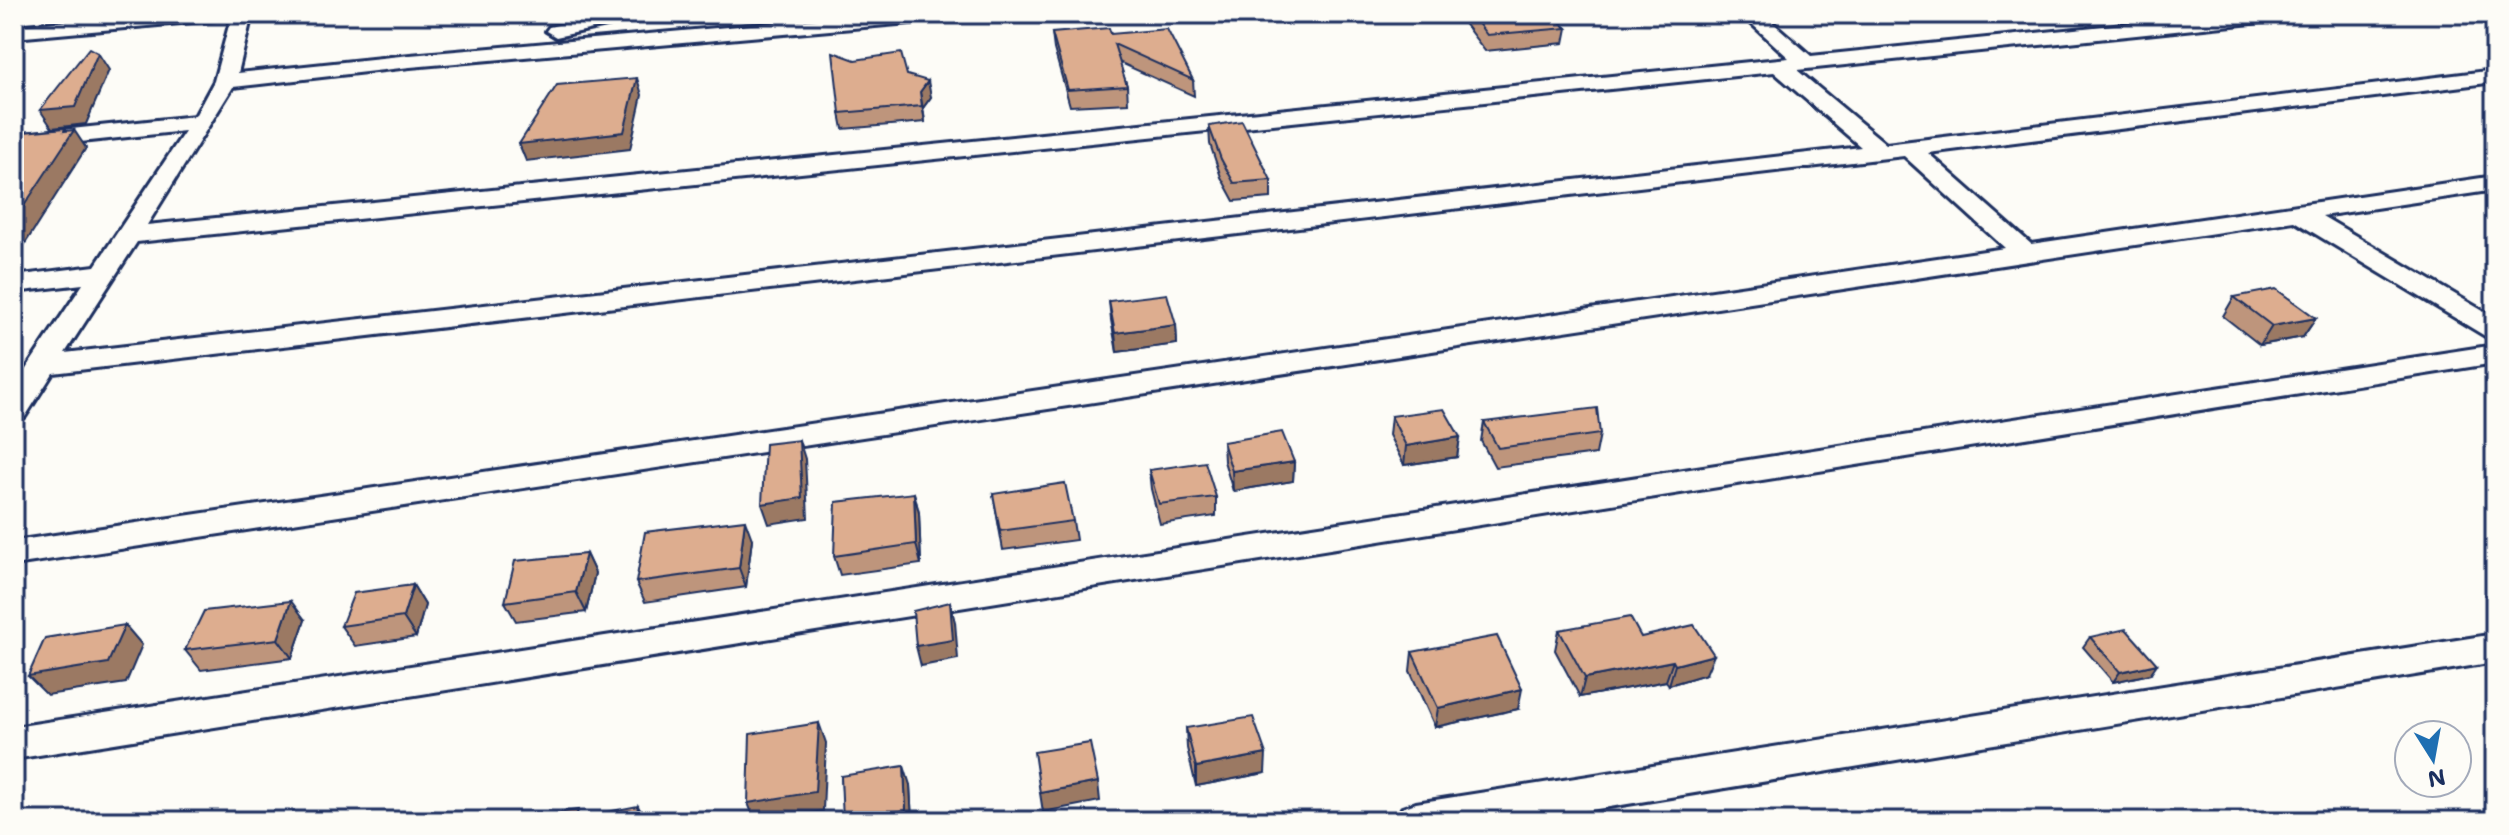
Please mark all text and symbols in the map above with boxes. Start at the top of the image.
north arrow [2393,719,2473,799]
text: N [2425,762,2448,794]

